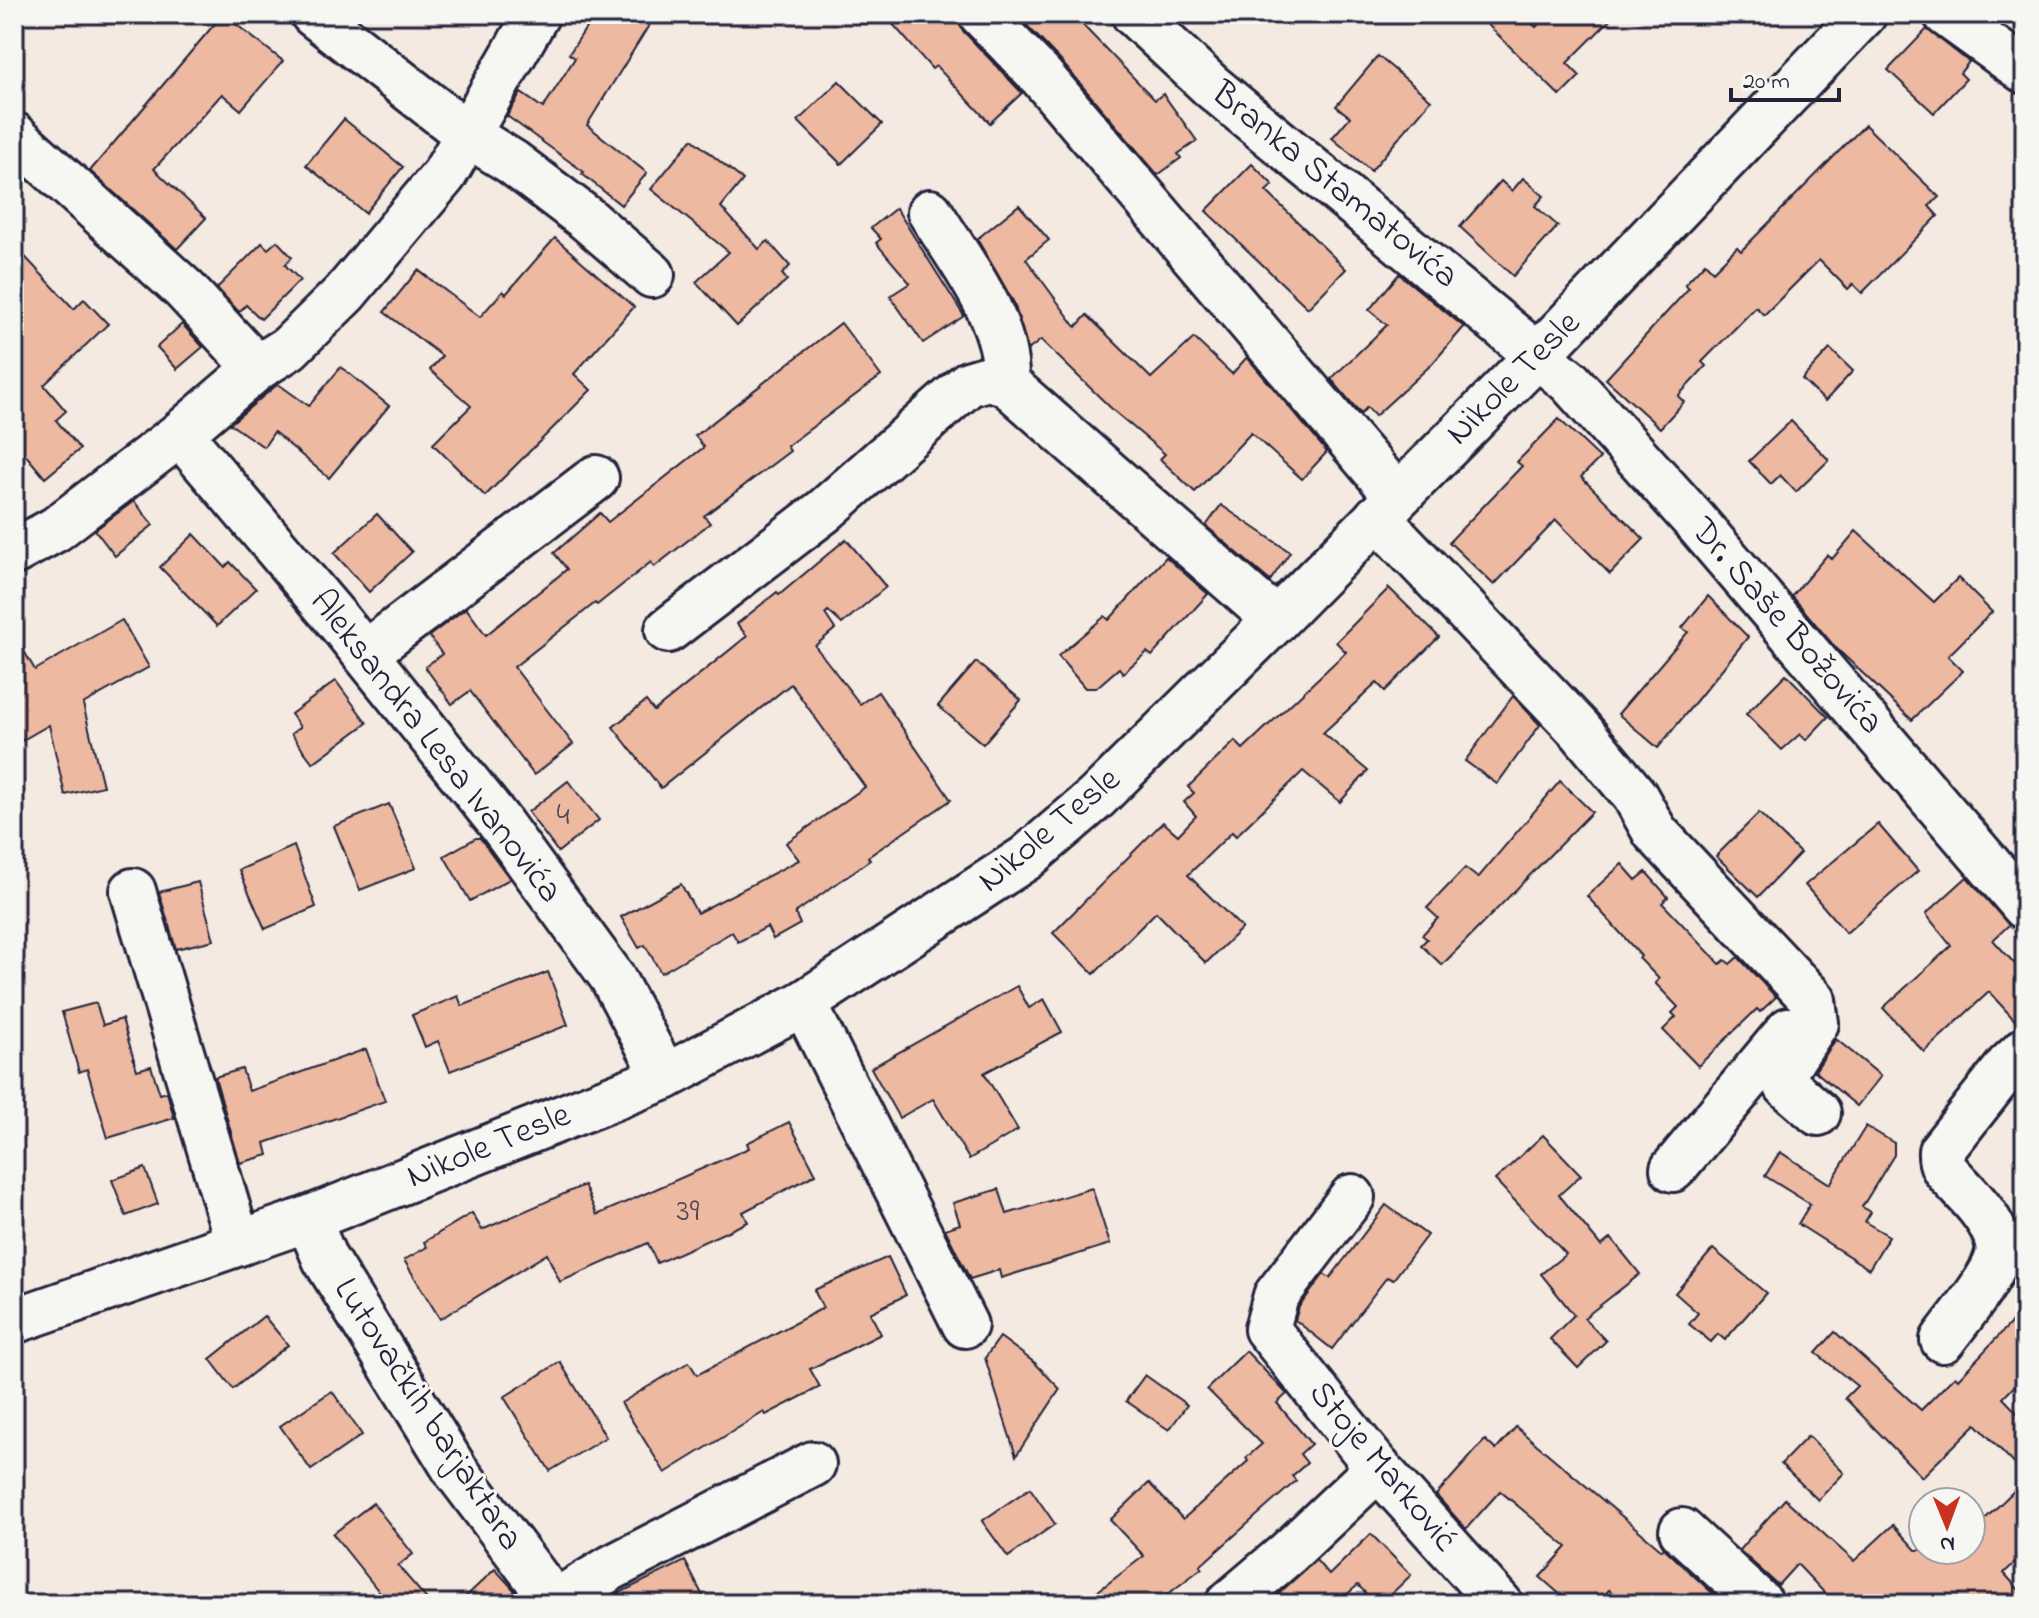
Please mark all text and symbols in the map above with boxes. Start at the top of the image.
scale bar [1731,52,1839,102]
text: 20 m [1743,65,1790,100]
street label: Branka Stamatovića [1198,69,1469,303]
street label: Nikole Tesle [1434,299,1594,459]
street label: Dr. Saše Božovića [1676,506,1895,747]
street label: Aleksandra Lesa Ivanovića [295,579,575,915]
street label: Nikole Tesle [967,755,1134,907]
house number: 4 [556,793,570,840]
street label: Nikole Tesle [399,1090,580,1204]
house number: 39 [677,1189,700,1236]
street label: Lutovačkih barjaktara [319,1268,535,1562]
street label: Stoje Marković [1295,1370,1469,1564]
north arrow [1907,1486,1987,1566]
text: N [1940,1527,1955,1559]

